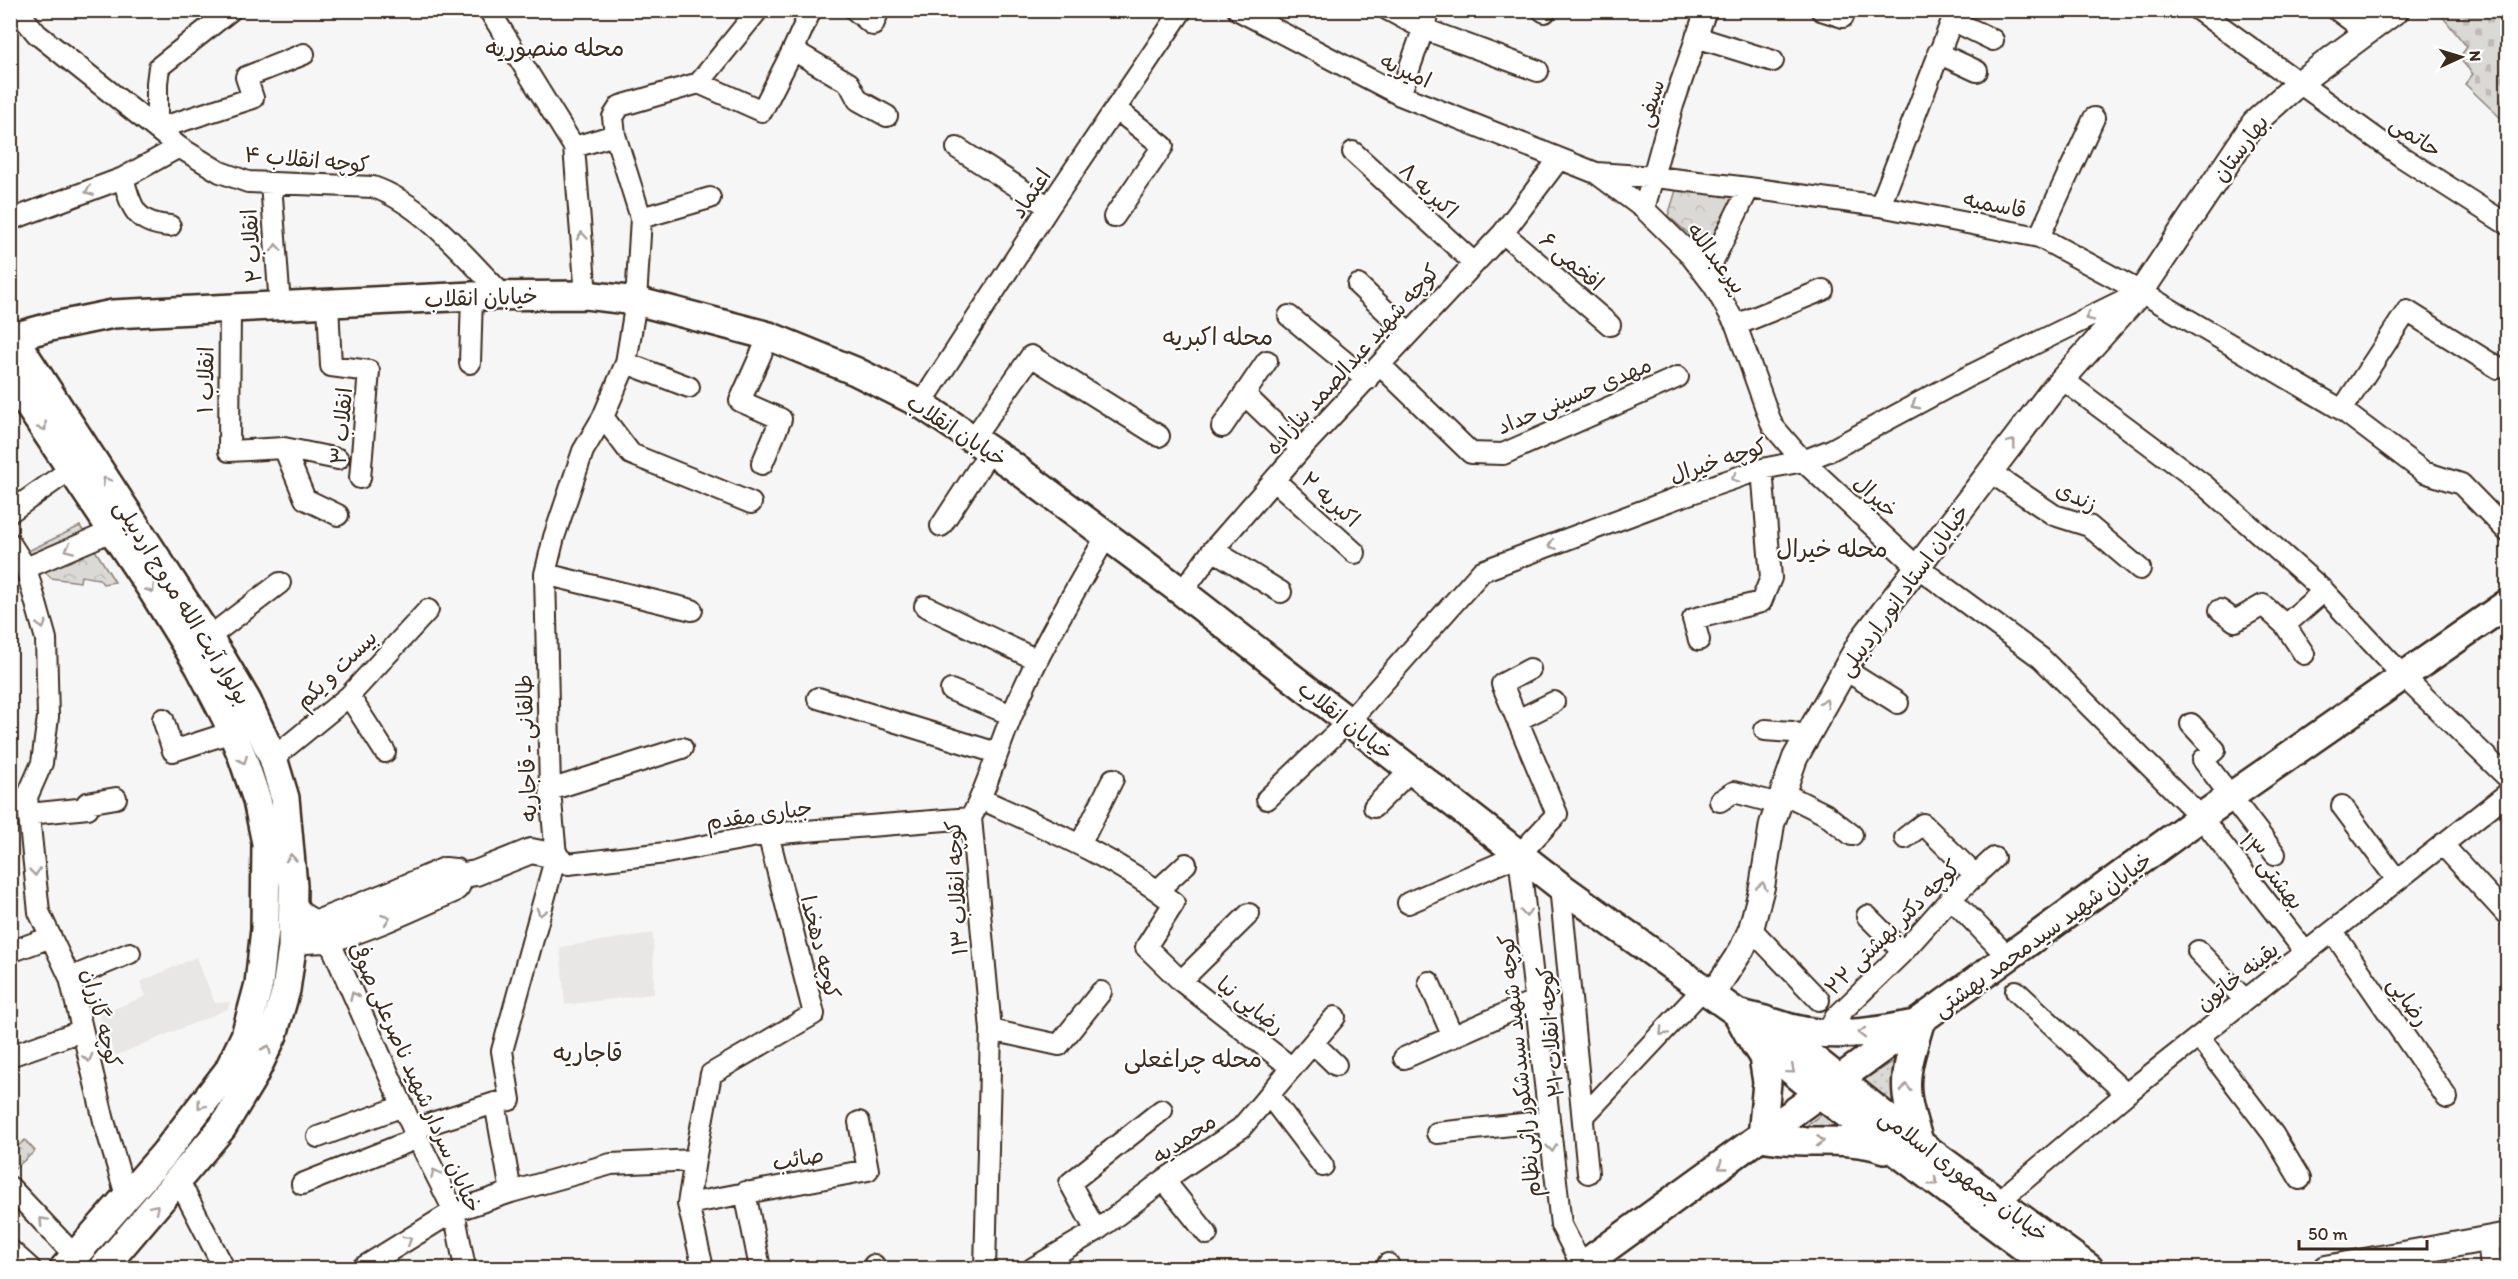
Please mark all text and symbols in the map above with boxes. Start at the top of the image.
north arrow [2431,27,2491,87]
district label: محله منصوریه [486,33,624,63]
street label: امیریه [1376,47,1436,94]
text: N [2466,50,2485,62]
street label: سیفی [1630,76,1671,131]
street label: بهارستان [2206,109,2274,187]
street label: حاتمی [2384,109,2447,164]
street label: کوچه انقلاب ۴ [243,141,371,178]
street label: اکبریه ۸ [1394,156,1464,224]
street label: اعتماد [1004,163,1057,223]
one-way arrow [84,184,95,196]
street label: قاسمیه [1961,185,2029,224]
street label: انقلاب ۲ [235,208,268,284]
street label: پیرعبدالله [1680,217,1752,300]
street label: افخمی ۶ [1533,226,1609,297]
one-way arrow [575,232,588,241]
one-way arrow [269,243,282,252]
street label: کوچه شهید عبدالصمد بنازاده [1260,258,1445,460]
street label: خیابان انقلاب [424,282,538,313]
one-way arrow [2084,310,2095,322]
district label: محله اکبریه [1163,322,1273,351]
street label: انقلاب ۱ [191,346,220,414]
street label: مهدی حسینی حداد [1493,351,1656,441]
street label: انقلاب ۳ [325,386,358,466]
street label: خیابان انقلاب [902,388,1012,473]
one-way arrow [1910,398,1921,409]
one-way arrow [36,420,47,431]
street label: کوچه خیرال [1666,432,1770,489]
one-way arrow [2005,439,2016,450]
street label: اکبریه ۲ [1296,466,1366,533]
street label: خیرال [1848,469,1904,524]
one-way arrow [1730,470,1741,483]
street label: زندی [2052,475,2102,518]
one-way arrow [102,477,114,487]
street label: بولوار آیت الله مروج اردبیلی [108,495,257,710]
street label: خیابان استاد انور اردبیلی [1832,499,1976,682]
district label: محله خیرال [1776,534,1888,563]
one-way arrow [1547,538,1558,550]
one-way arrow [65,542,76,554]
one-way arrow [144,582,155,593]
one-way arrow [35,619,47,629]
street label: بیست و یکم [290,624,385,717]
street label: طالقانی - قاجاریه [510,674,544,822]
street label: خیابان انقلاب [1293,675,1399,766]
one-way arrow [1818,699,1829,709]
one-way arrow [236,755,249,765]
street label: جباری مقدم [704,794,814,838]
street label: کوچه انقلاب ۱۳ [939,820,974,956]
street label: بهشتی ۱۳ [2232,827,2310,916]
street label: خیابان شهید سیدمحمد بهشتی [1928,846,2158,1024]
one-way arrow [285,853,298,862]
street label: کوچه دکتر بهشتی ۲۲ [1819,854,1967,1002]
one-way arrow [28,867,41,876]
one-way arrow [1755,881,1768,891]
street label: کوچه دهخدا [795,893,846,1002]
one-way arrow [535,907,548,917]
one-way arrow [1519,908,1532,917]
one-way arrow [380,913,391,926]
street label: کوچه شهید سیدشکور راثی‌نظام [1492,933,1550,1199]
street label: یقینه خاتون [2191,936,2284,1017]
street label: خیابان سردار شهید ناصرعلی صوفی [343,937,488,1217]
street label: کوچه انقلاب ۲۱ [1531,965,1570,1099]
street label: کوچه گازران [75,966,128,1071]
street label: رضایی نیا [1211,971,1290,1041]
street label: رضایی [2381,971,2435,1032]
one-way arrow [349,991,361,1002]
one-way arrow [1659,1025,1670,1035]
one-way arrow [1858,1027,1867,1039]
district label: قاجاریه [553,1038,623,1067]
district label: محله چراغعلی [1124,1044,1262,1074]
one-way arrow [259,1045,271,1056]
one-way arrow [81,1052,93,1063]
one-way arrow [1784,1063,1795,1074]
one-way arrow [1900,1083,1912,1092]
one-way arrow [198,1098,209,1109]
street label: خیابان جمهوری اسلامی [1873,1103,2054,1249]
street label: محمدیه [1147,1107,1221,1169]
one-way arrow [1815,1135,1824,1147]
street label: صائب [770,1141,826,1176]
one-way arrow [1546,1144,1558,1153]
one-way arrow [1718,1159,1729,1170]
one-way arrow [431,1169,442,1180]
one-way arrow [1927,1174,1938,1185]
one-way arrow [148,1204,159,1215]
scale bar [2299,1213,2426,1251]
one-way arrow [39,1218,50,1228]
text: 50 m [2308,1223,2348,1245]
one-way arrow [401,1236,412,1247]

